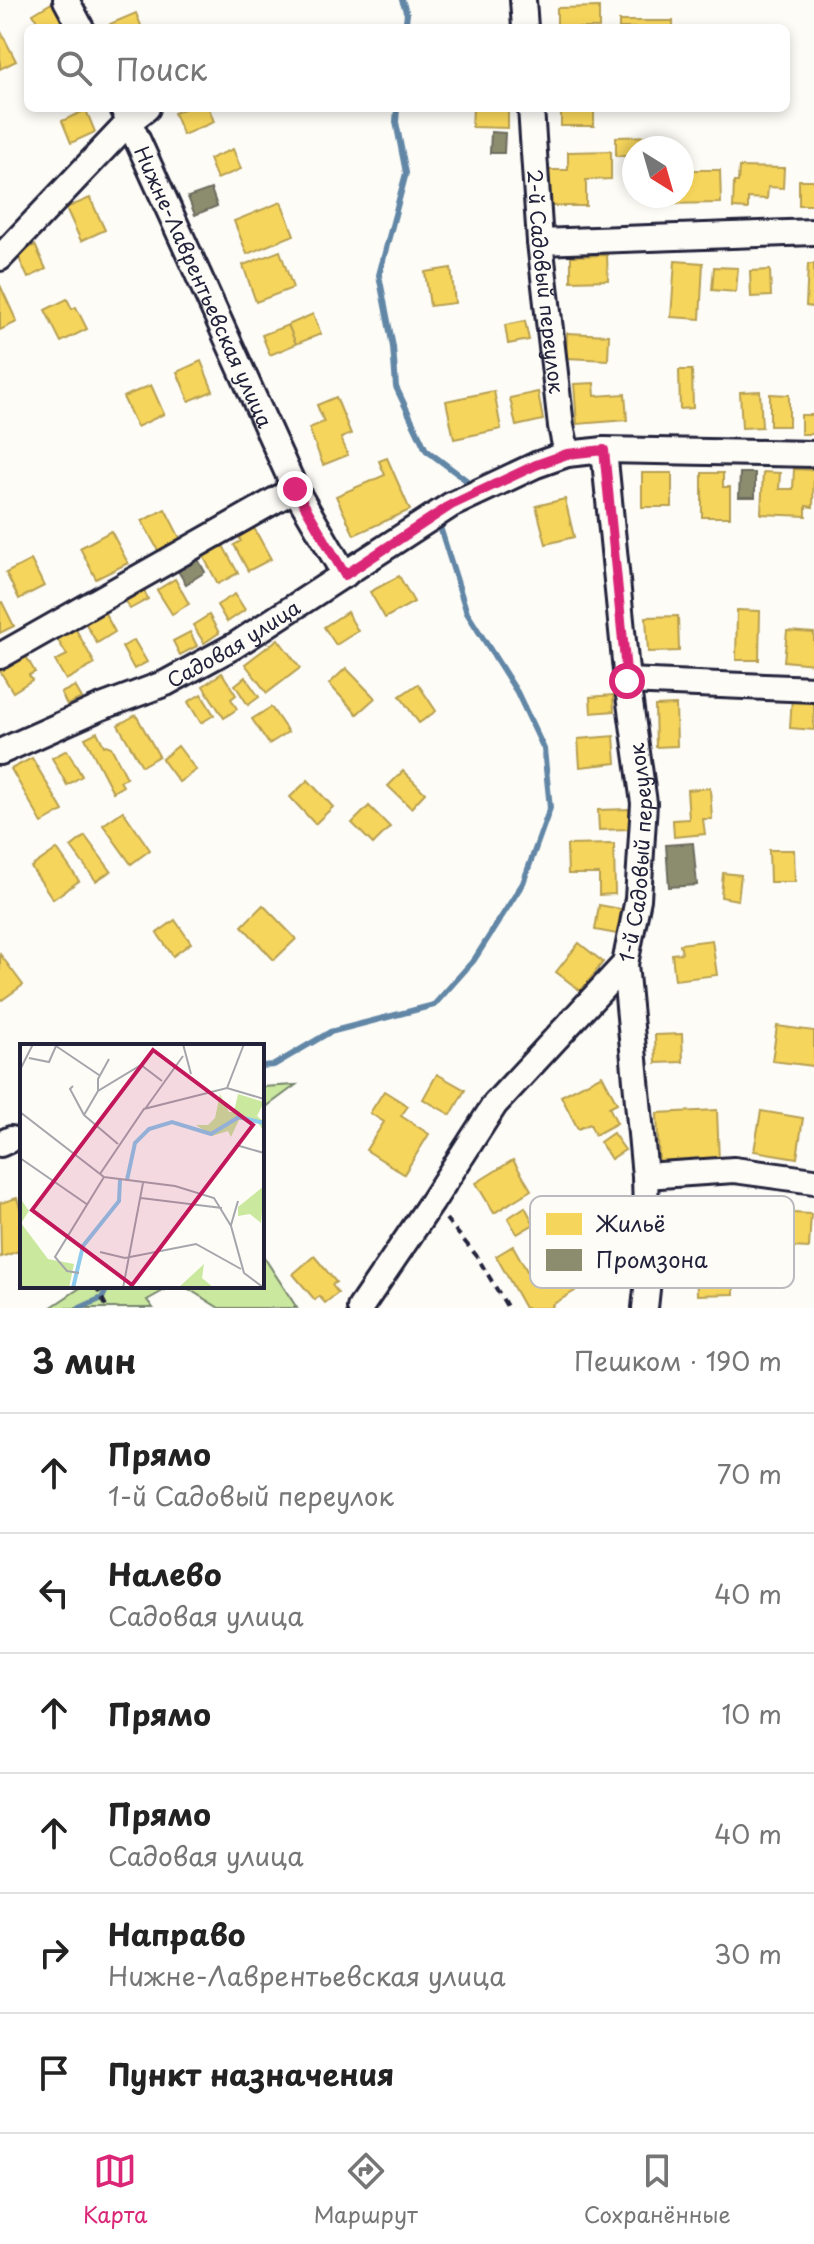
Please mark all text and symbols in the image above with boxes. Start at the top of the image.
search box [24,24,790,112]
icon: search [52,46,96,90]
text: Поиск [116,46,207,91]
north arrow [622,136,694,208]
street label: Нижне-Лаврентьевская улица [127,141,280,433]
street label: 2-й Садовый переулок [520,168,572,395]
route end [277,471,313,507]
street label: Садовая улица [161,592,306,695]
route start [609,663,645,699]
street label: 1-й Садовый переулок [611,742,659,965]
inset map [20,1044,264,1288]
legend [530,1196,794,1288]
text: Жильё [595,1206,665,1239]
text: Промзона [596,1242,708,1275]
text: 3 мин [32,1334,136,1386]
text: Пешком · 190 m [574,1341,782,1380]
text: Прямо [108,1431,211,1476]
icon: ahead [32,1451,76,1495]
text: 70 m [717,1454,782,1493]
text: 1-й Садовый переулок [108,1476,394,1515]
text: Налево [108,1551,222,1596]
icon: left [32,1571,76,1615]
text: 40 m [714,1574,782,1613]
text: Садовая улица [108,1596,304,1635]
icon: ahead [32,1691,76,1735]
text: Прямо [108,1691,211,1736]
text: 10 m [721,1694,782,1733]
text: Прямо [108,1791,211,1836]
icon: ahead [32,1811,76,1855]
text: 40 m [714,1814,782,1853]
text: Садовая улица [108,1836,304,1875]
text: Направо [108,1911,246,1956]
icon: right [32,1931,76,1975]
text: 30 m [714,1934,782,1973]
text: Нижне-Лаврентьевская улица [108,1956,506,1995]
icon: arrive [32,2051,76,2095]
text: Пункт назначения [108,2051,394,2096]
tab: Карта [83,2149,148,2230]
tab: Маршрут [314,2149,418,2230]
tab: Сохранённые [584,2149,731,2230]

